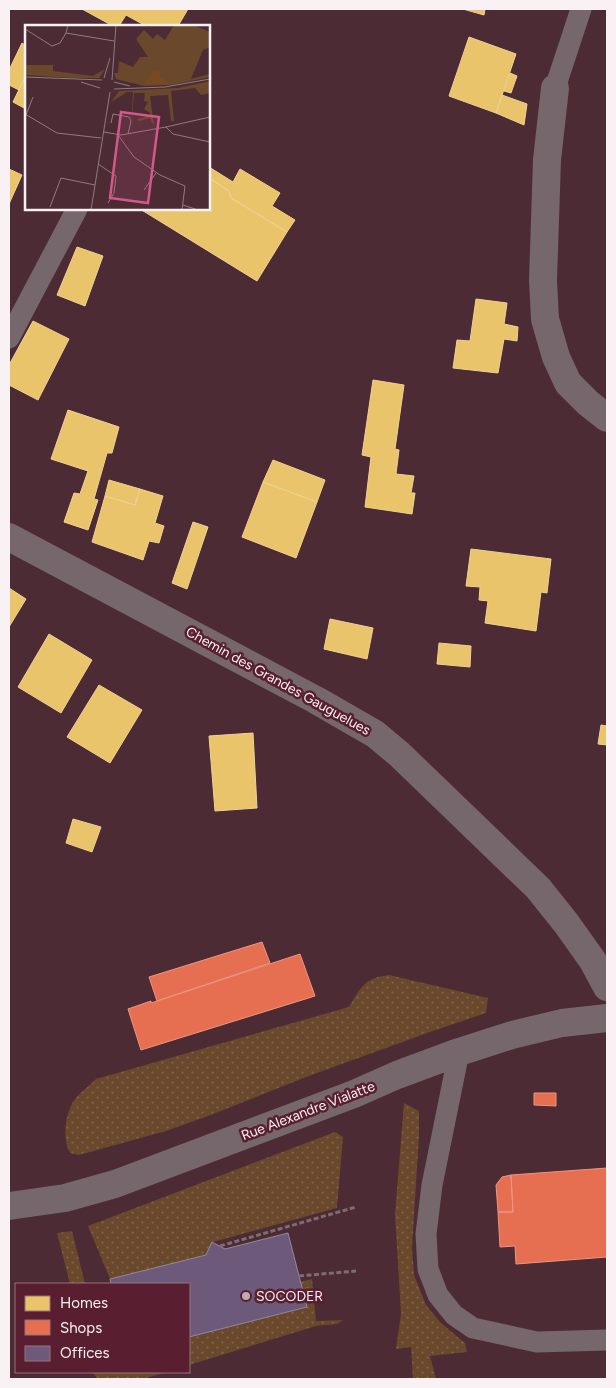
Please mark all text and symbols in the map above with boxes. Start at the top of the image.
inset map [25,25,210,210]
street label: Chemin des Grandes Gauguelues [183,623,373,739]
street label: Rue Alexandre Vialatte [239,1078,378,1144]
legend [15,1283,190,1373]
place label: SOCODER [256,1288,323,1305]
marker: SOCODER [240,1290,252,1302]
text: Homes [60,1294,108,1312]
text: Shops [60,1319,102,1337]
text: Offices [60,1344,110,1362]

